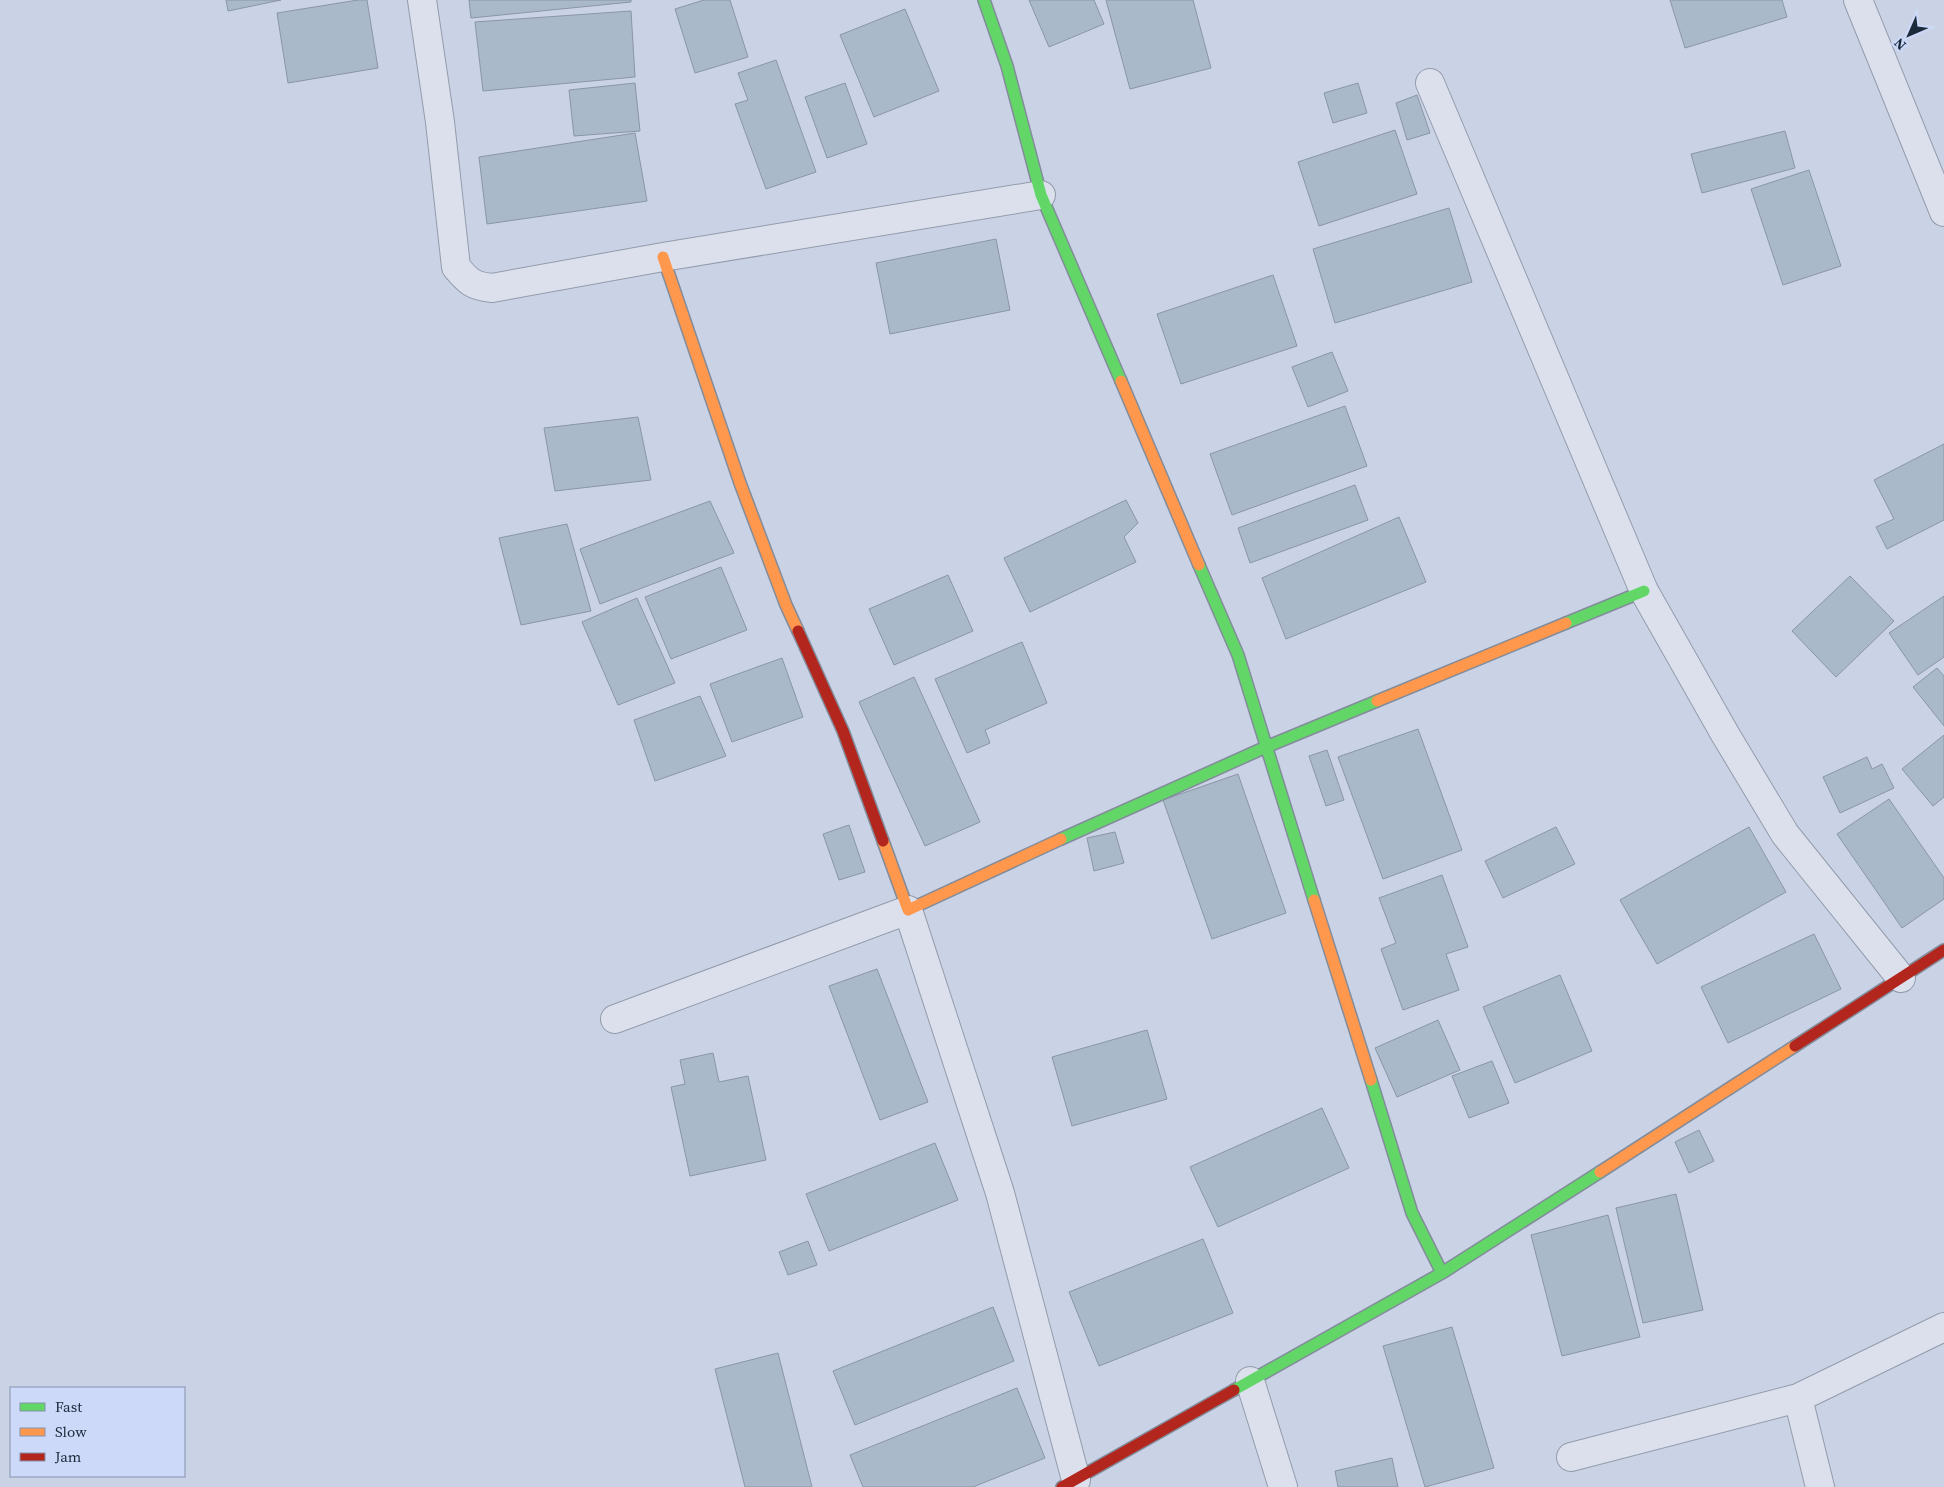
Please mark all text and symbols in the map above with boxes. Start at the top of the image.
north arrow [1884,10,1934,60]
text: N [1889,34,1910,55]
legend [10,1387,185,1477]
text: Fast [55,1396,82,1417]
text: Slow [55,1421,87,1442]
text: Jam [54,1446,82,1467]

